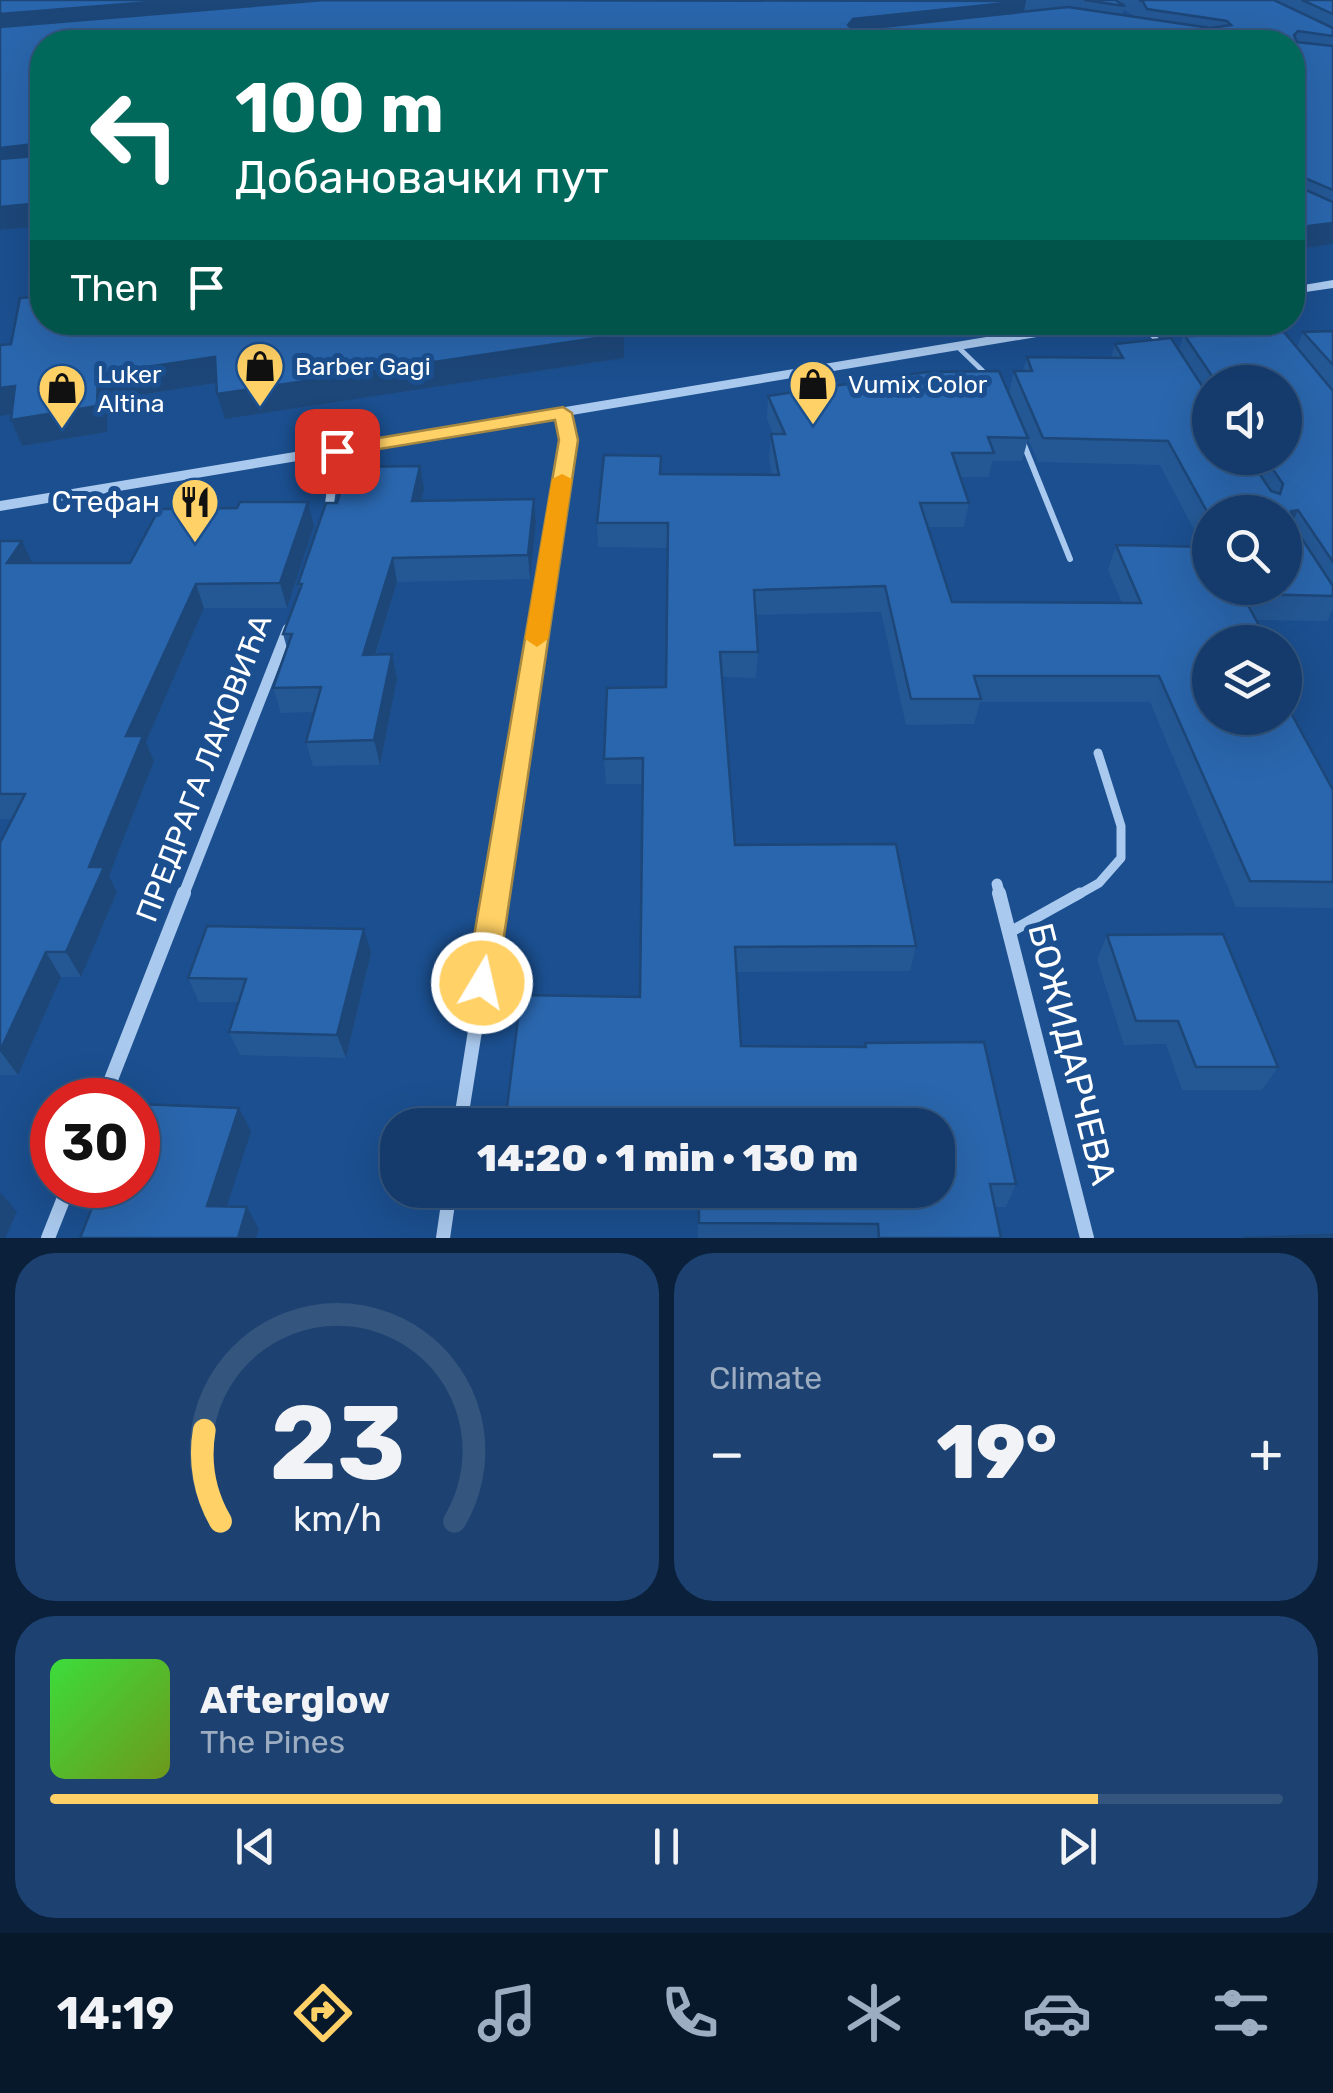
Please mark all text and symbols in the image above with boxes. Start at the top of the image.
text: 100 m [235,67,444,150]
icon: left [70,70,200,200]
text: Добановачки пут [235,151,609,204]
icon: arrive [179,260,234,315]
text: Then [70,265,159,311]
shop icon: Barber Gagi [234,340,286,408]
place label: Barber Gagi [295,352,431,381]
shop icon: Vumix Color [787,358,839,426]
place label: Luker Altina [97,360,165,418]
shop icon: Luker Altina [36,362,88,430]
map controls [1192,365,1302,735]
button: sound [1192,365,1302,475]
place label: Vumix Color [848,370,988,399]
pin [295,409,380,494]
icon: arrive [310,424,365,479]
restaurant icon: Стефан [169,476,221,544]
place label: Стефан [52,484,160,520]
button: search [1192,495,1302,605]
street label: ПРЕДРАГА ЛАКОВИЋА [129,609,279,927]
button: layers [1192,625,1302,735]
street label: БОЖИДАРЧЕВА [1019,919,1125,1189]
position arrow [430,931,534,1035]
speed limit sign: 30 [30,1078,160,1208]
text: 14:20 · 1 min · 130 m [477,1135,858,1181]
text: Climate [709,1359,822,1397]
text: 23 [269,1382,405,1505]
text: 19° [936,1408,1057,1497]
text: − [709,1421,745,1486]
text: + [1249,1421,1283,1486]
text: km/h [292,1498,382,1540]
text: Afterglow [200,1677,390,1723]
text: The Pines [200,1723,345,1761]
icon: previous [228,1819,283,1874]
icon: pause [639,1819,694,1874]
icon: next [1050,1819,1105,1874]
icon: directions [288,1978,358,2048]
icon: music [472,1978,542,2048]
icon: phone [655,1978,725,2048]
icon: climate [839,1978,909,2048]
icon: car [1022,1978,1092,2048]
icon: filters [1206,1978,1276,2048]
text: 14:19 [57,1987,174,2040]

